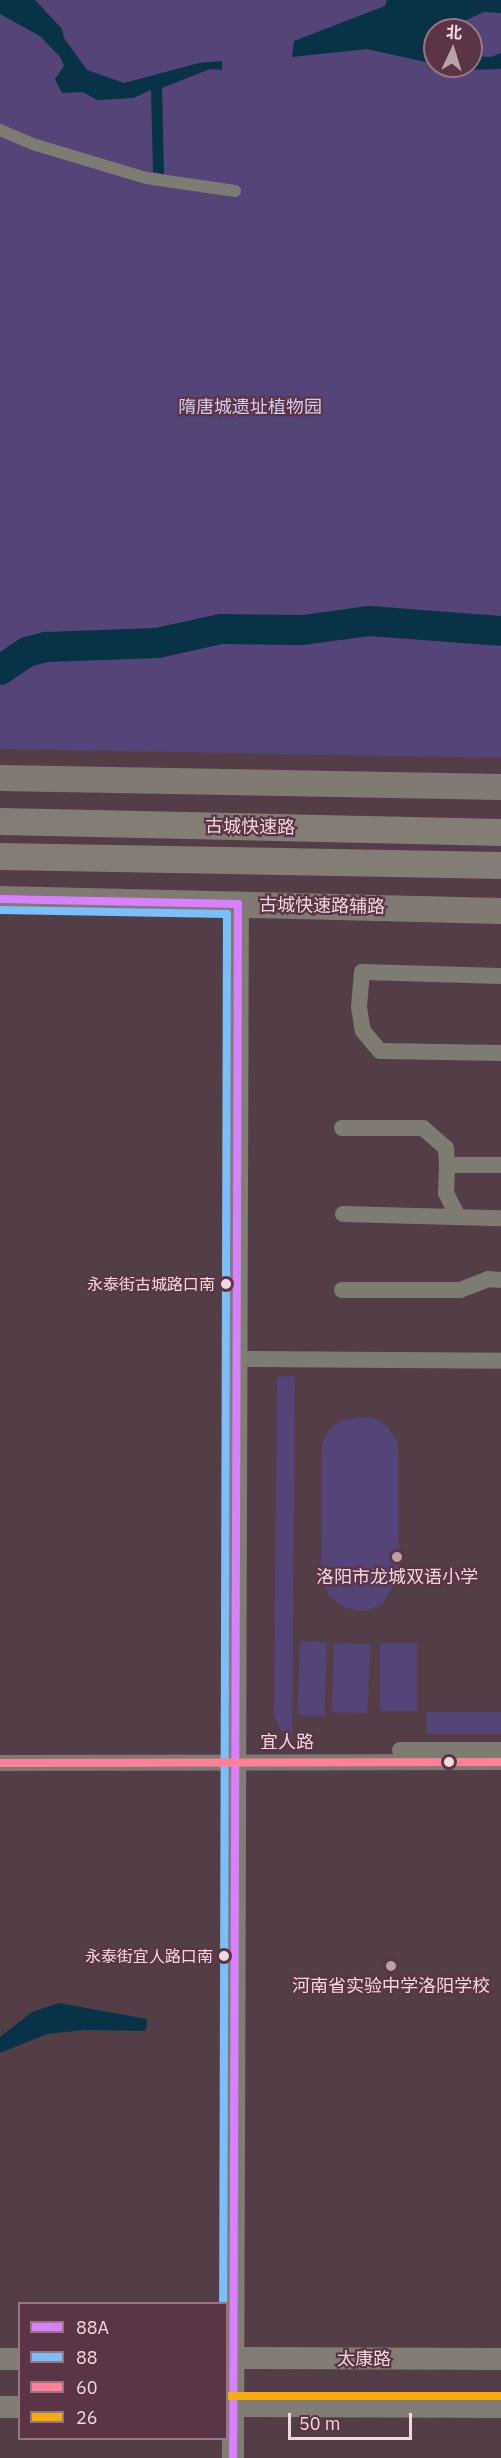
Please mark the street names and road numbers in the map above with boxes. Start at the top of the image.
street label: 古城快速路 [205,815,295,839]
street label: 古城快速路辅路 [259,894,385,918]
street label: 宜人路 [260,1731,314,1753]
street label: 太康路 [337,2348,391,2370]

